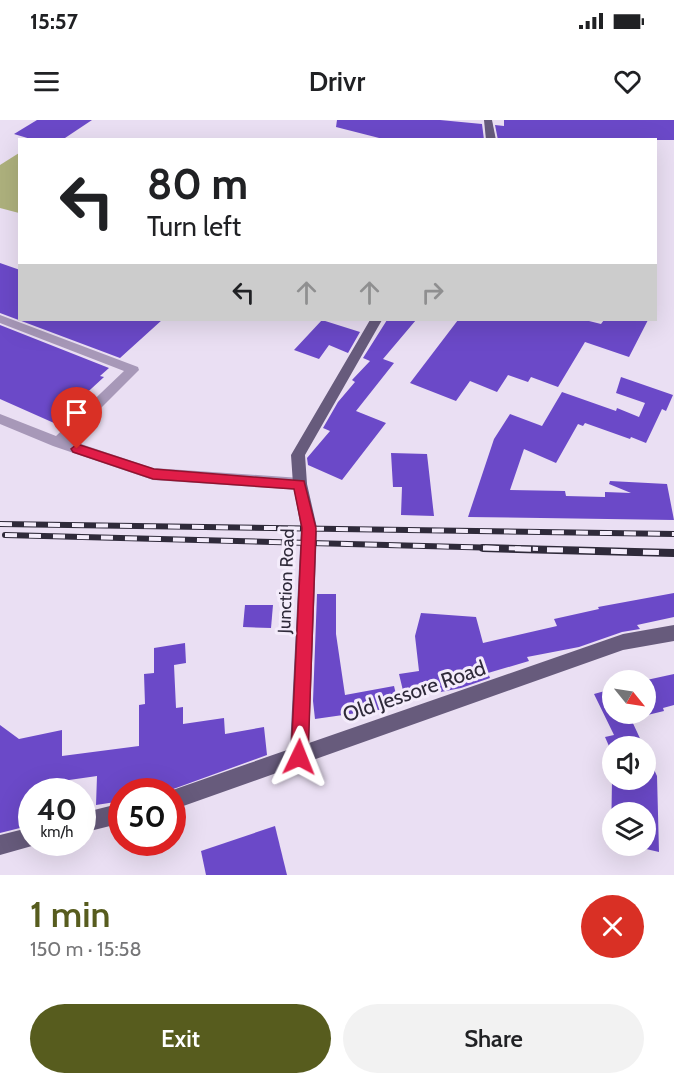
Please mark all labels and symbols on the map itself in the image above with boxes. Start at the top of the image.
pin [51,387,102,449]
street label: Junction Road [273,528,299,635]
street label: Old Jessore Road [339,655,489,727]
north arrow [602,670,656,724]
position arrow [267,725,331,789]
speed limit sign: 50 [108,778,186,856]

